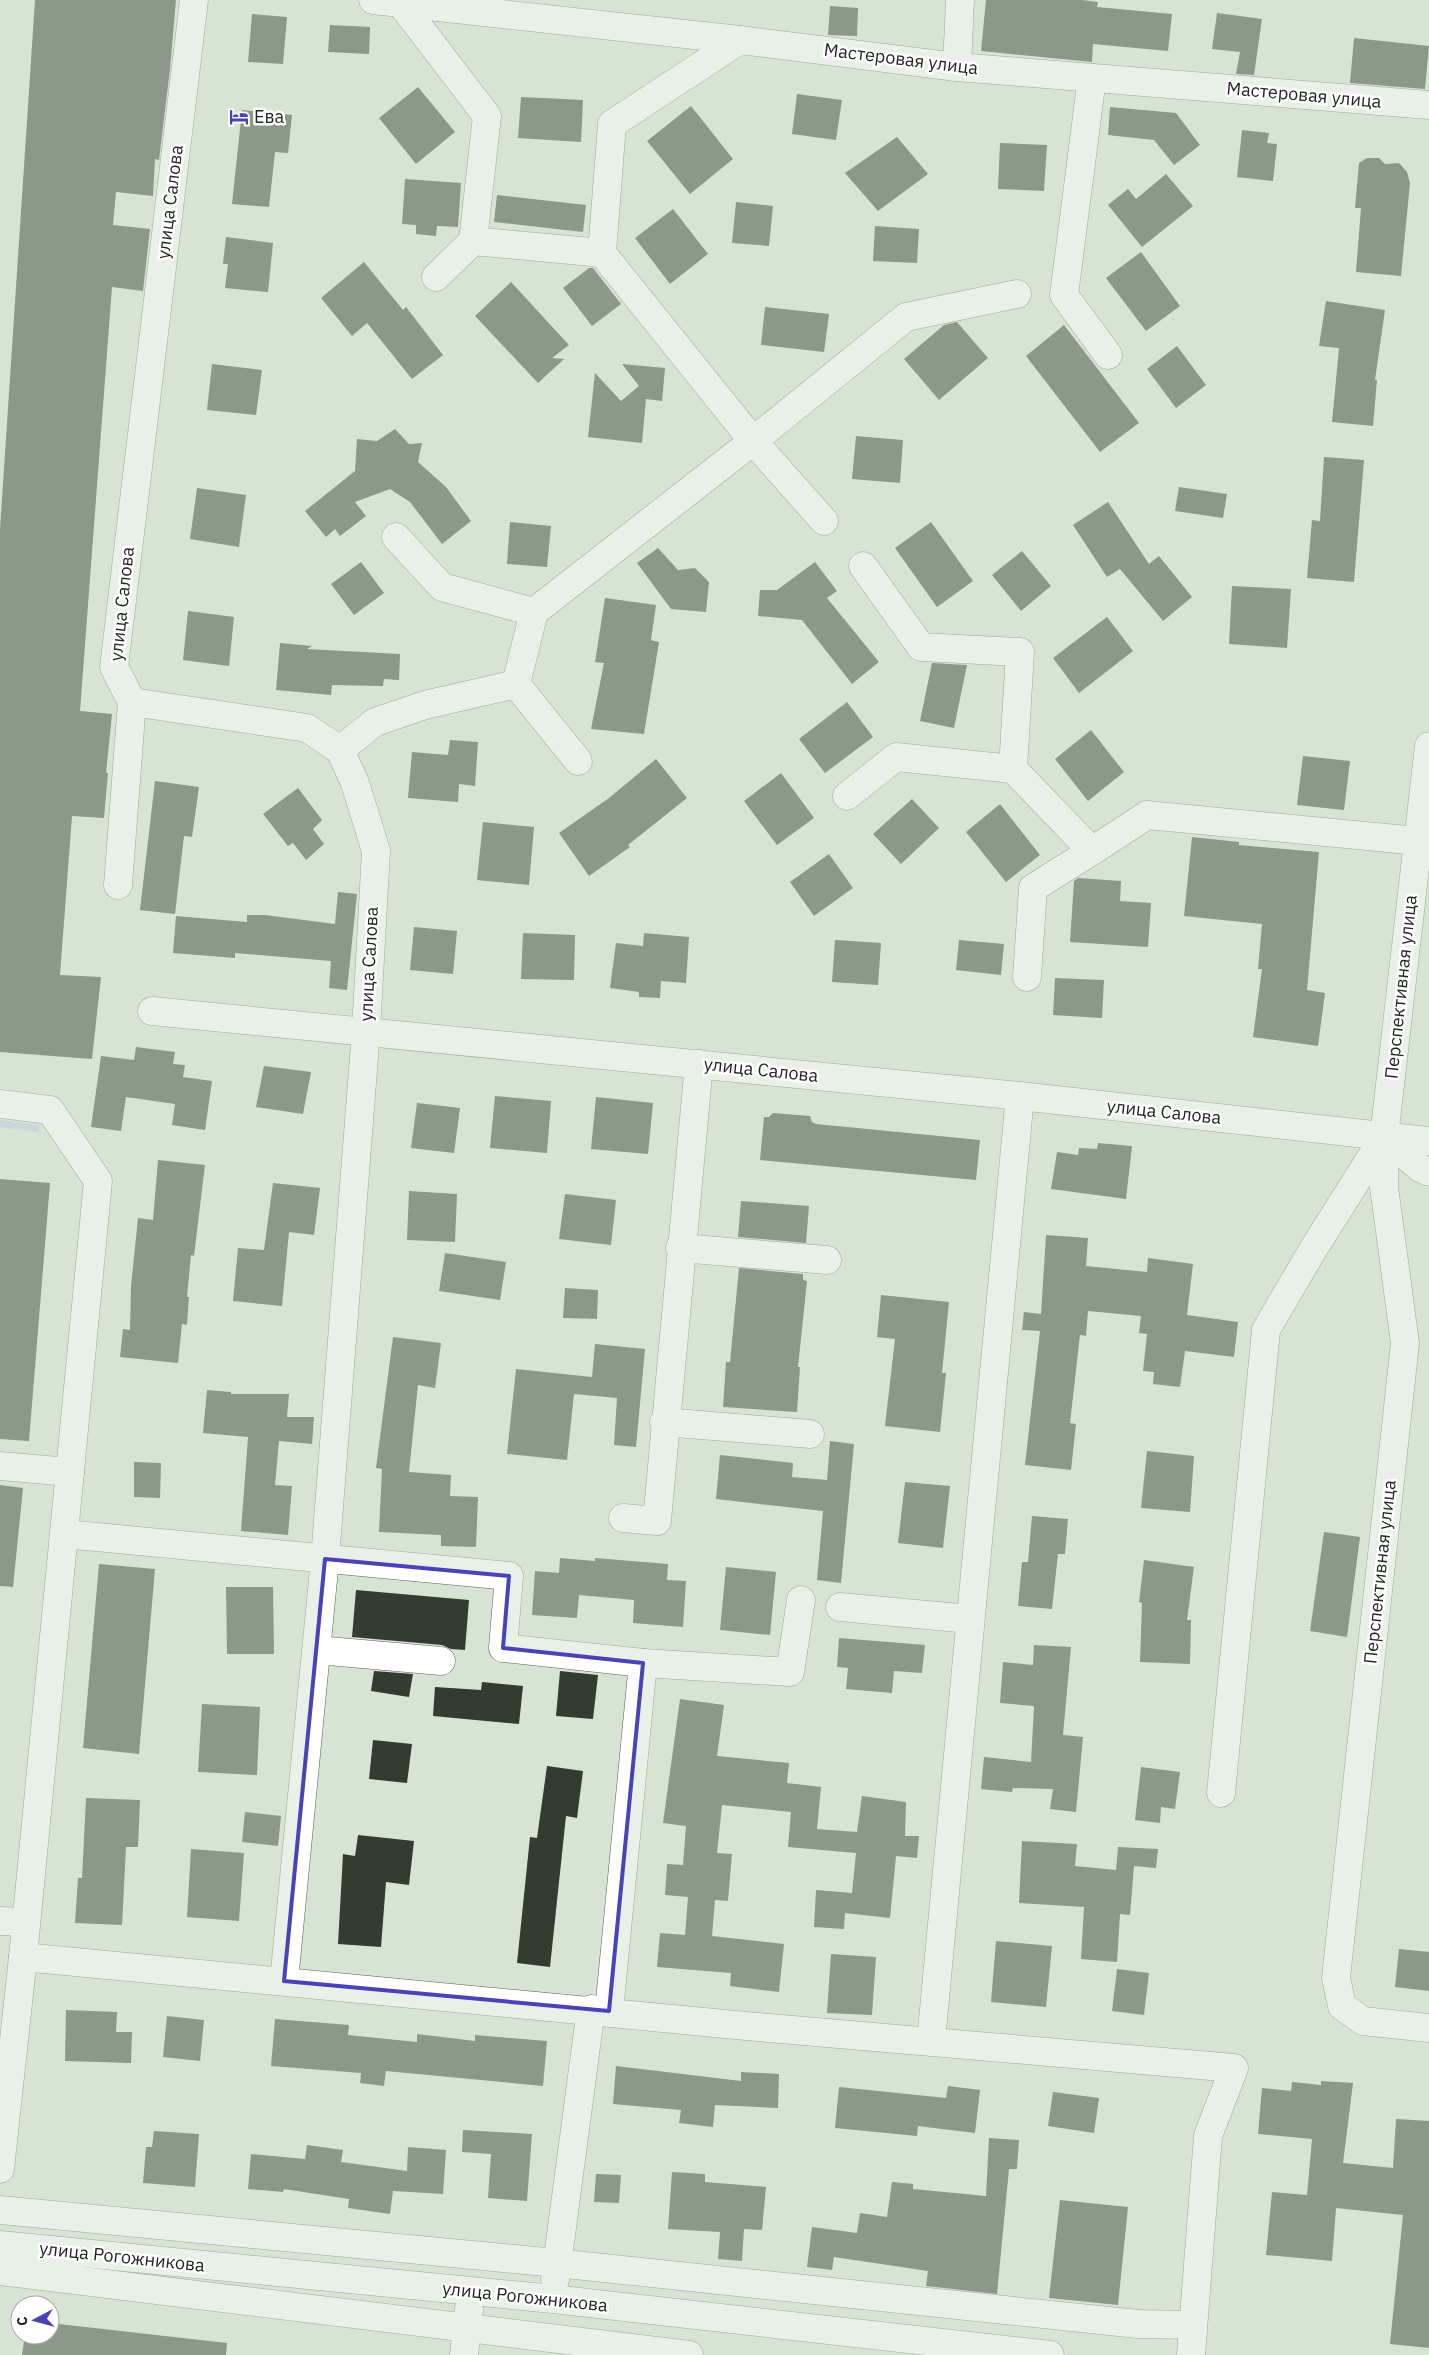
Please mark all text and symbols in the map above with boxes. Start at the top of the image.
street label: Мастеровая улица [823,38,980,79]
street label: Мастеровая улица [1226,76,1383,113]
place label: Ева [254,105,284,128]
hotel icon: Ева [228,106,250,128]
street label: улица Салова [151,143,188,260]
street label: улица Салова [104,545,139,662]
street label: Перспективная улица [1379,893,1422,1080]
street label: улица Салова [354,906,383,1022]
street label: улица Салова [703,1052,820,1087]
street label: улица Салова [1106,1094,1223,1129]
street label: Перспективная улица [1358,1478,1401,1665]
street label: улица Рогожникова [38,2236,206,2277]
street label: улица Рогожникова [441,2276,609,2317]
north arrow [10,2295,60,2345]
text: С [13,2316,31,2327]

